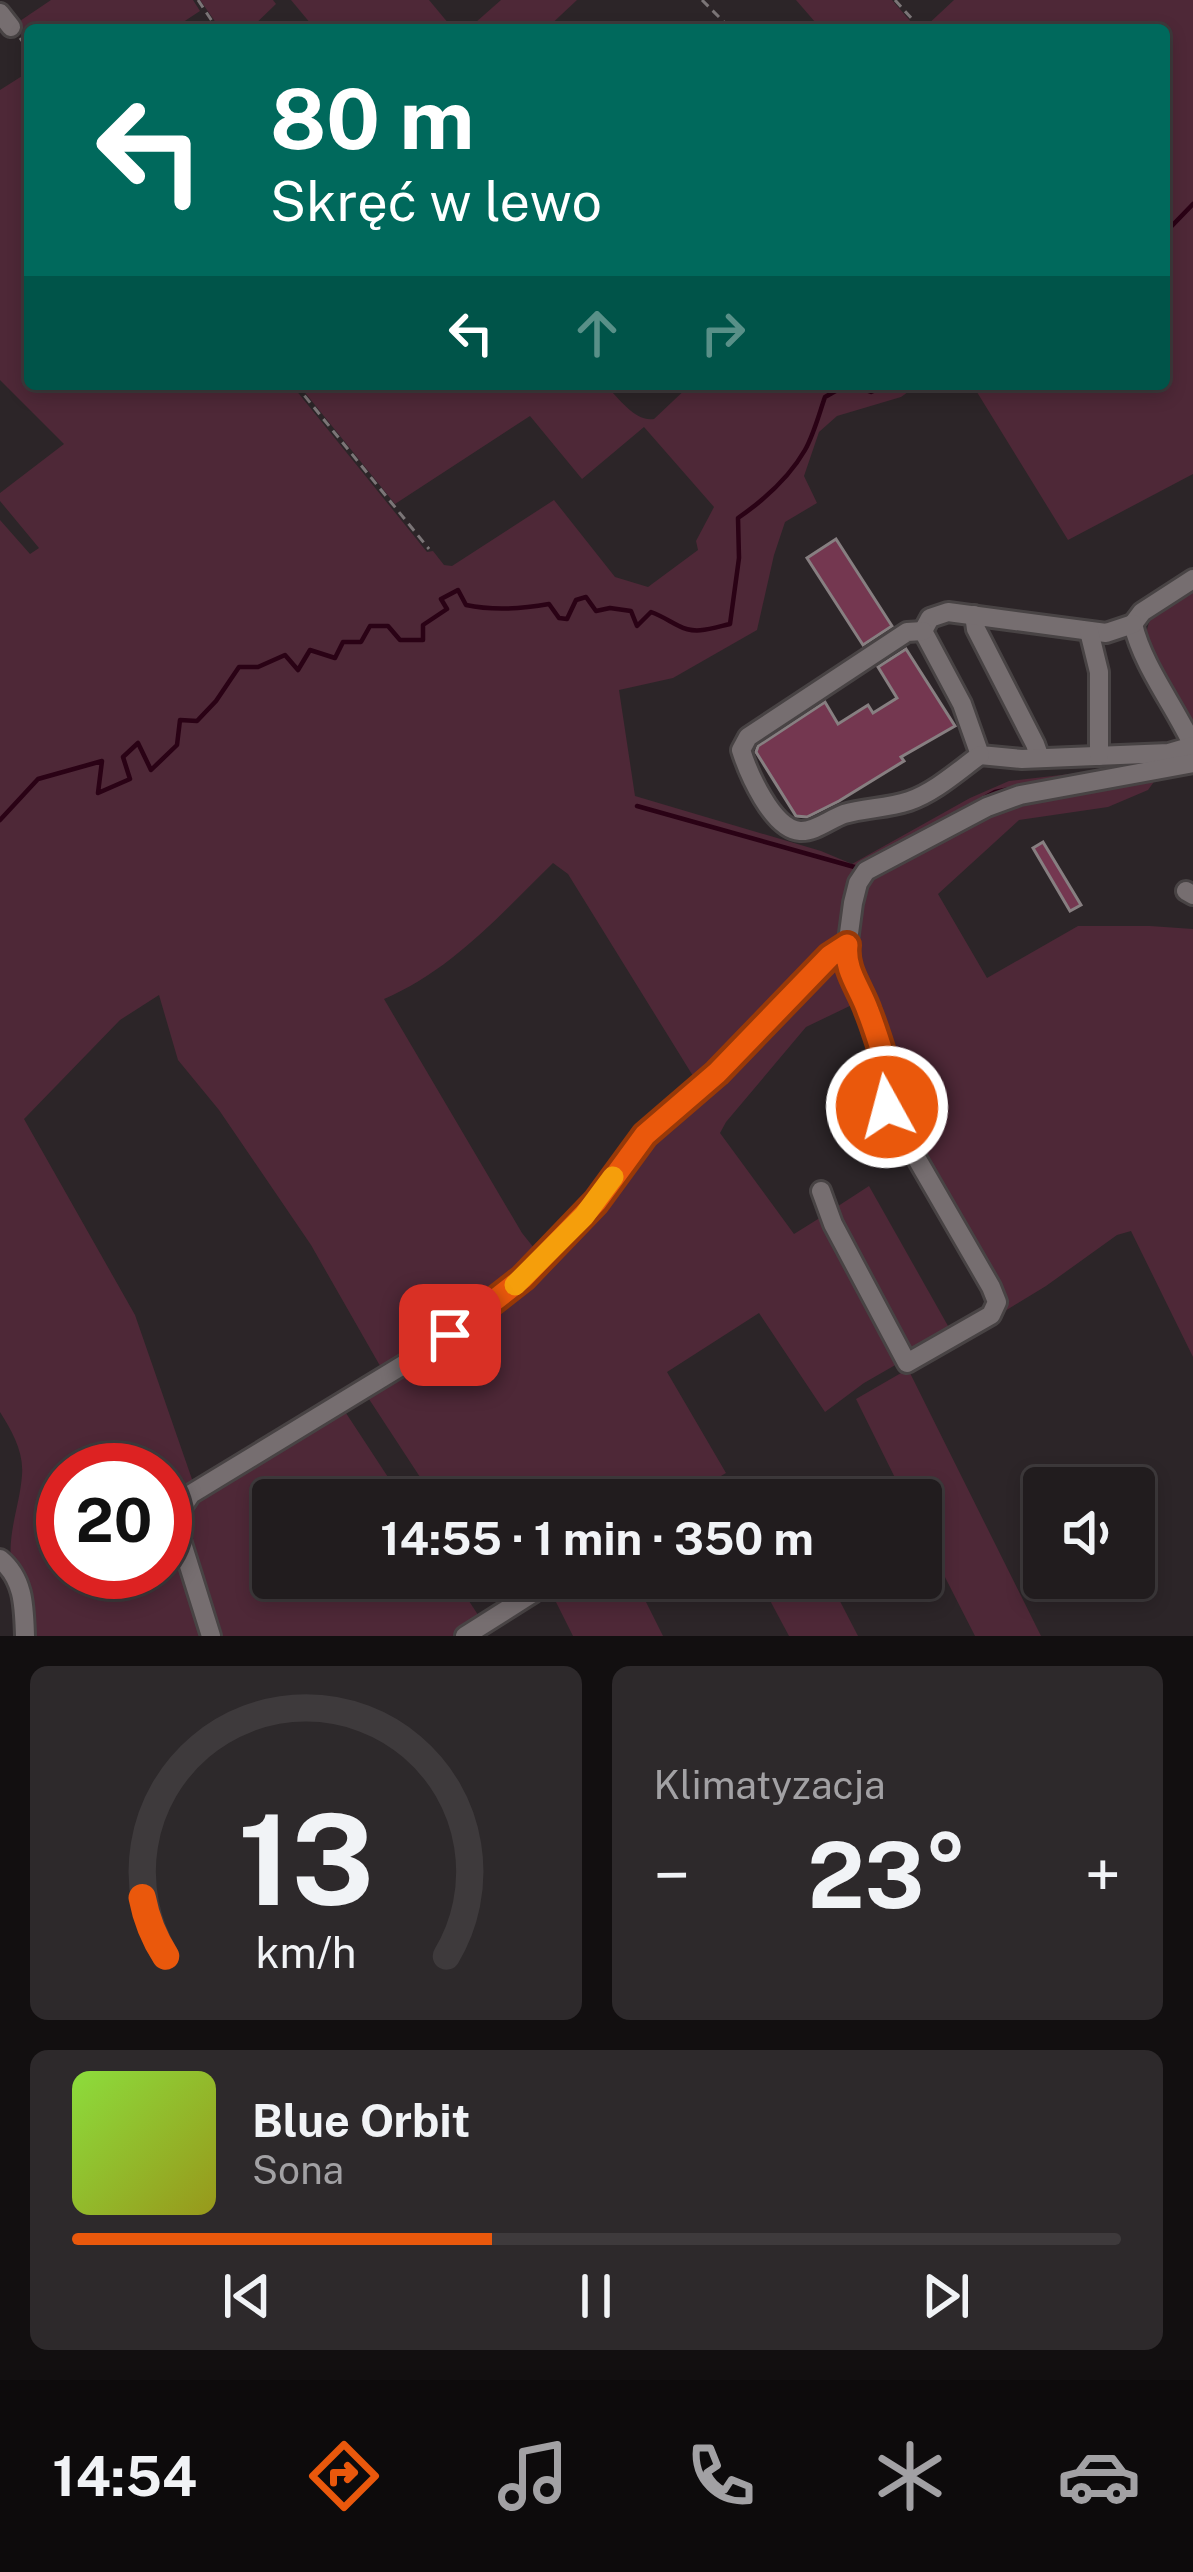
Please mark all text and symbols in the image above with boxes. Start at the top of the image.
text: 80 m [270,69,474,168]
icon: left [72,72,228,228]
text: Skręć w lewo [270,170,602,233]
icon: left [438,300,504,366]
icon: ahead [564,300,630,366]
icon: right [690,300,756,366]
position arrow [824,1044,950,1170]
pin [399,1284,501,1386]
icon: arrive [417,1302,483,1368]
speed limit sign: 20 [36,1443,192,1599]
map controls [1023,1467,1155,1599]
button: sound [1023,1467,1155,1599]
text: 14:55 · 1 min · 350 m [380,1512,814,1565]
text: Klimatyzacja [654,1762,886,1808]
text: 13 [238,1786,374,1933]
text: 23° [807,1822,967,1928]
text: − [654,1836,690,1914]
text: + [1084,1836,1121,1914]
text: km/h [255,1927,356,1978]
text: Blue Orbit [252,2094,470,2147]
text: Sona [252,2147,344,2193]
icon: previous [214,2263,280,2329]
icon: pause [563,2263,629,2329]
icon: next [913,2263,979,2329]
icon: directions [302,2434,386,2518]
icon: music [491,2434,575,2518]
icon: phone [679,2434,763,2518]
icon: climate [868,2434,952,2518]
icon: car [1057,2434,1141,2518]
text: 14:54 [52,2445,197,2508]

